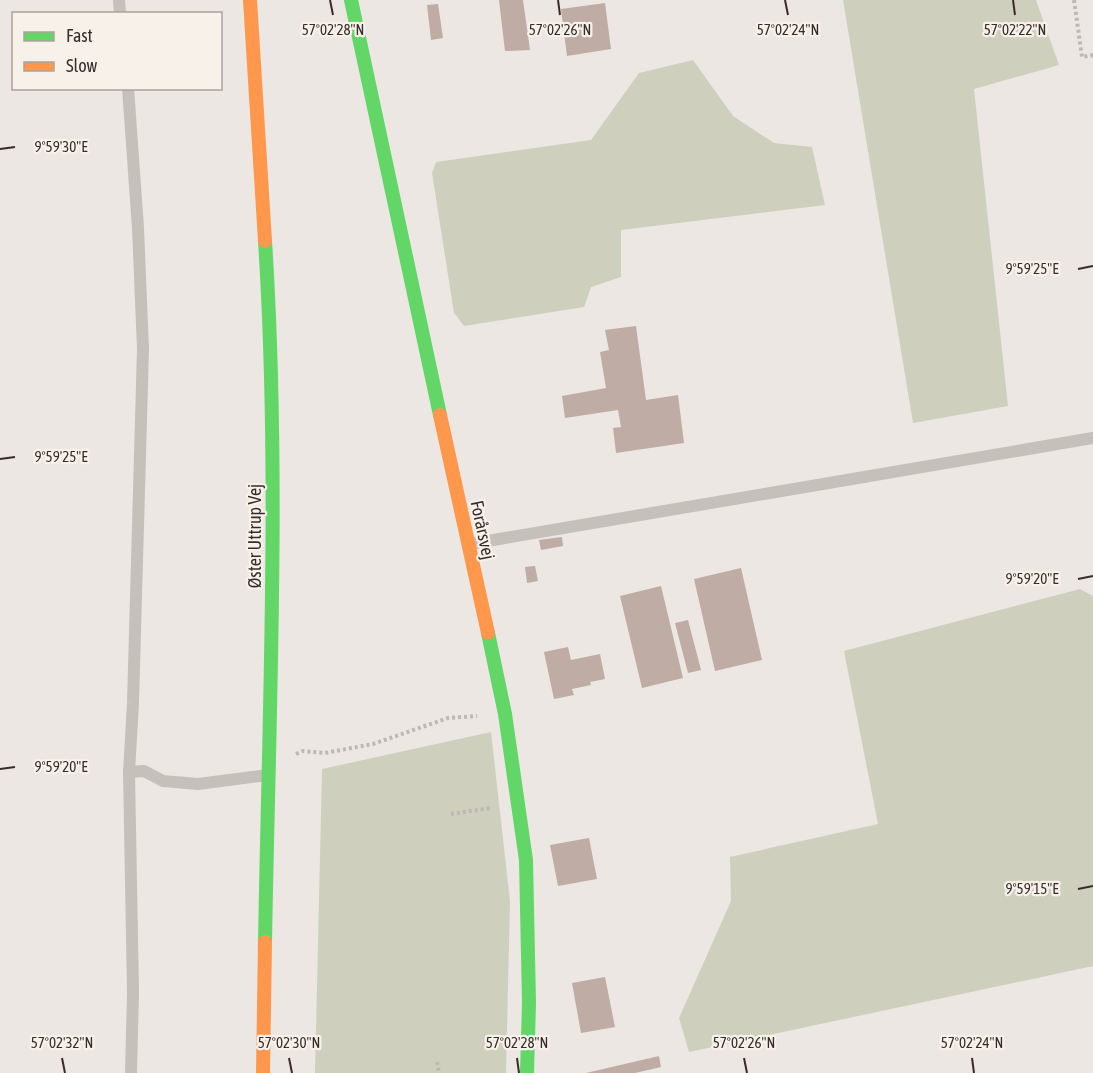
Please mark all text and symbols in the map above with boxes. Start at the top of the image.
legend [12,12,222,90]
text: 57°02'28"N [302,21,364,38]
text: 57°02'26"N [529,21,591,38]
text: 57°02'24"N [757,21,819,38]
text: 57°02'22"N [984,21,1046,38]
text: Fast [66,25,93,46]
text: Slow [66,55,97,76]
text: 9°59'30"E [34,138,88,155]
text: 9°59'25"E [1005,260,1059,277]
text: 9°59'25"E [34,448,88,465]
street label: Øster Uttrup Vej [244,484,265,588]
street label: Forårsvej [467,499,499,561]
text: 9°59'20"E [1005,570,1059,587]
text: 9°59'20"E [34,758,88,775]
text: 9°59'15"E [1005,880,1059,897]
text: 57°02'32"N [31,1034,93,1051]
text: 57°02'30"N [258,1034,320,1051]
text: 57°02'28"N [486,1034,548,1051]
text: 57°02'26"N [713,1034,775,1051]
text: 57°02'24"N [941,1034,1003,1051]

